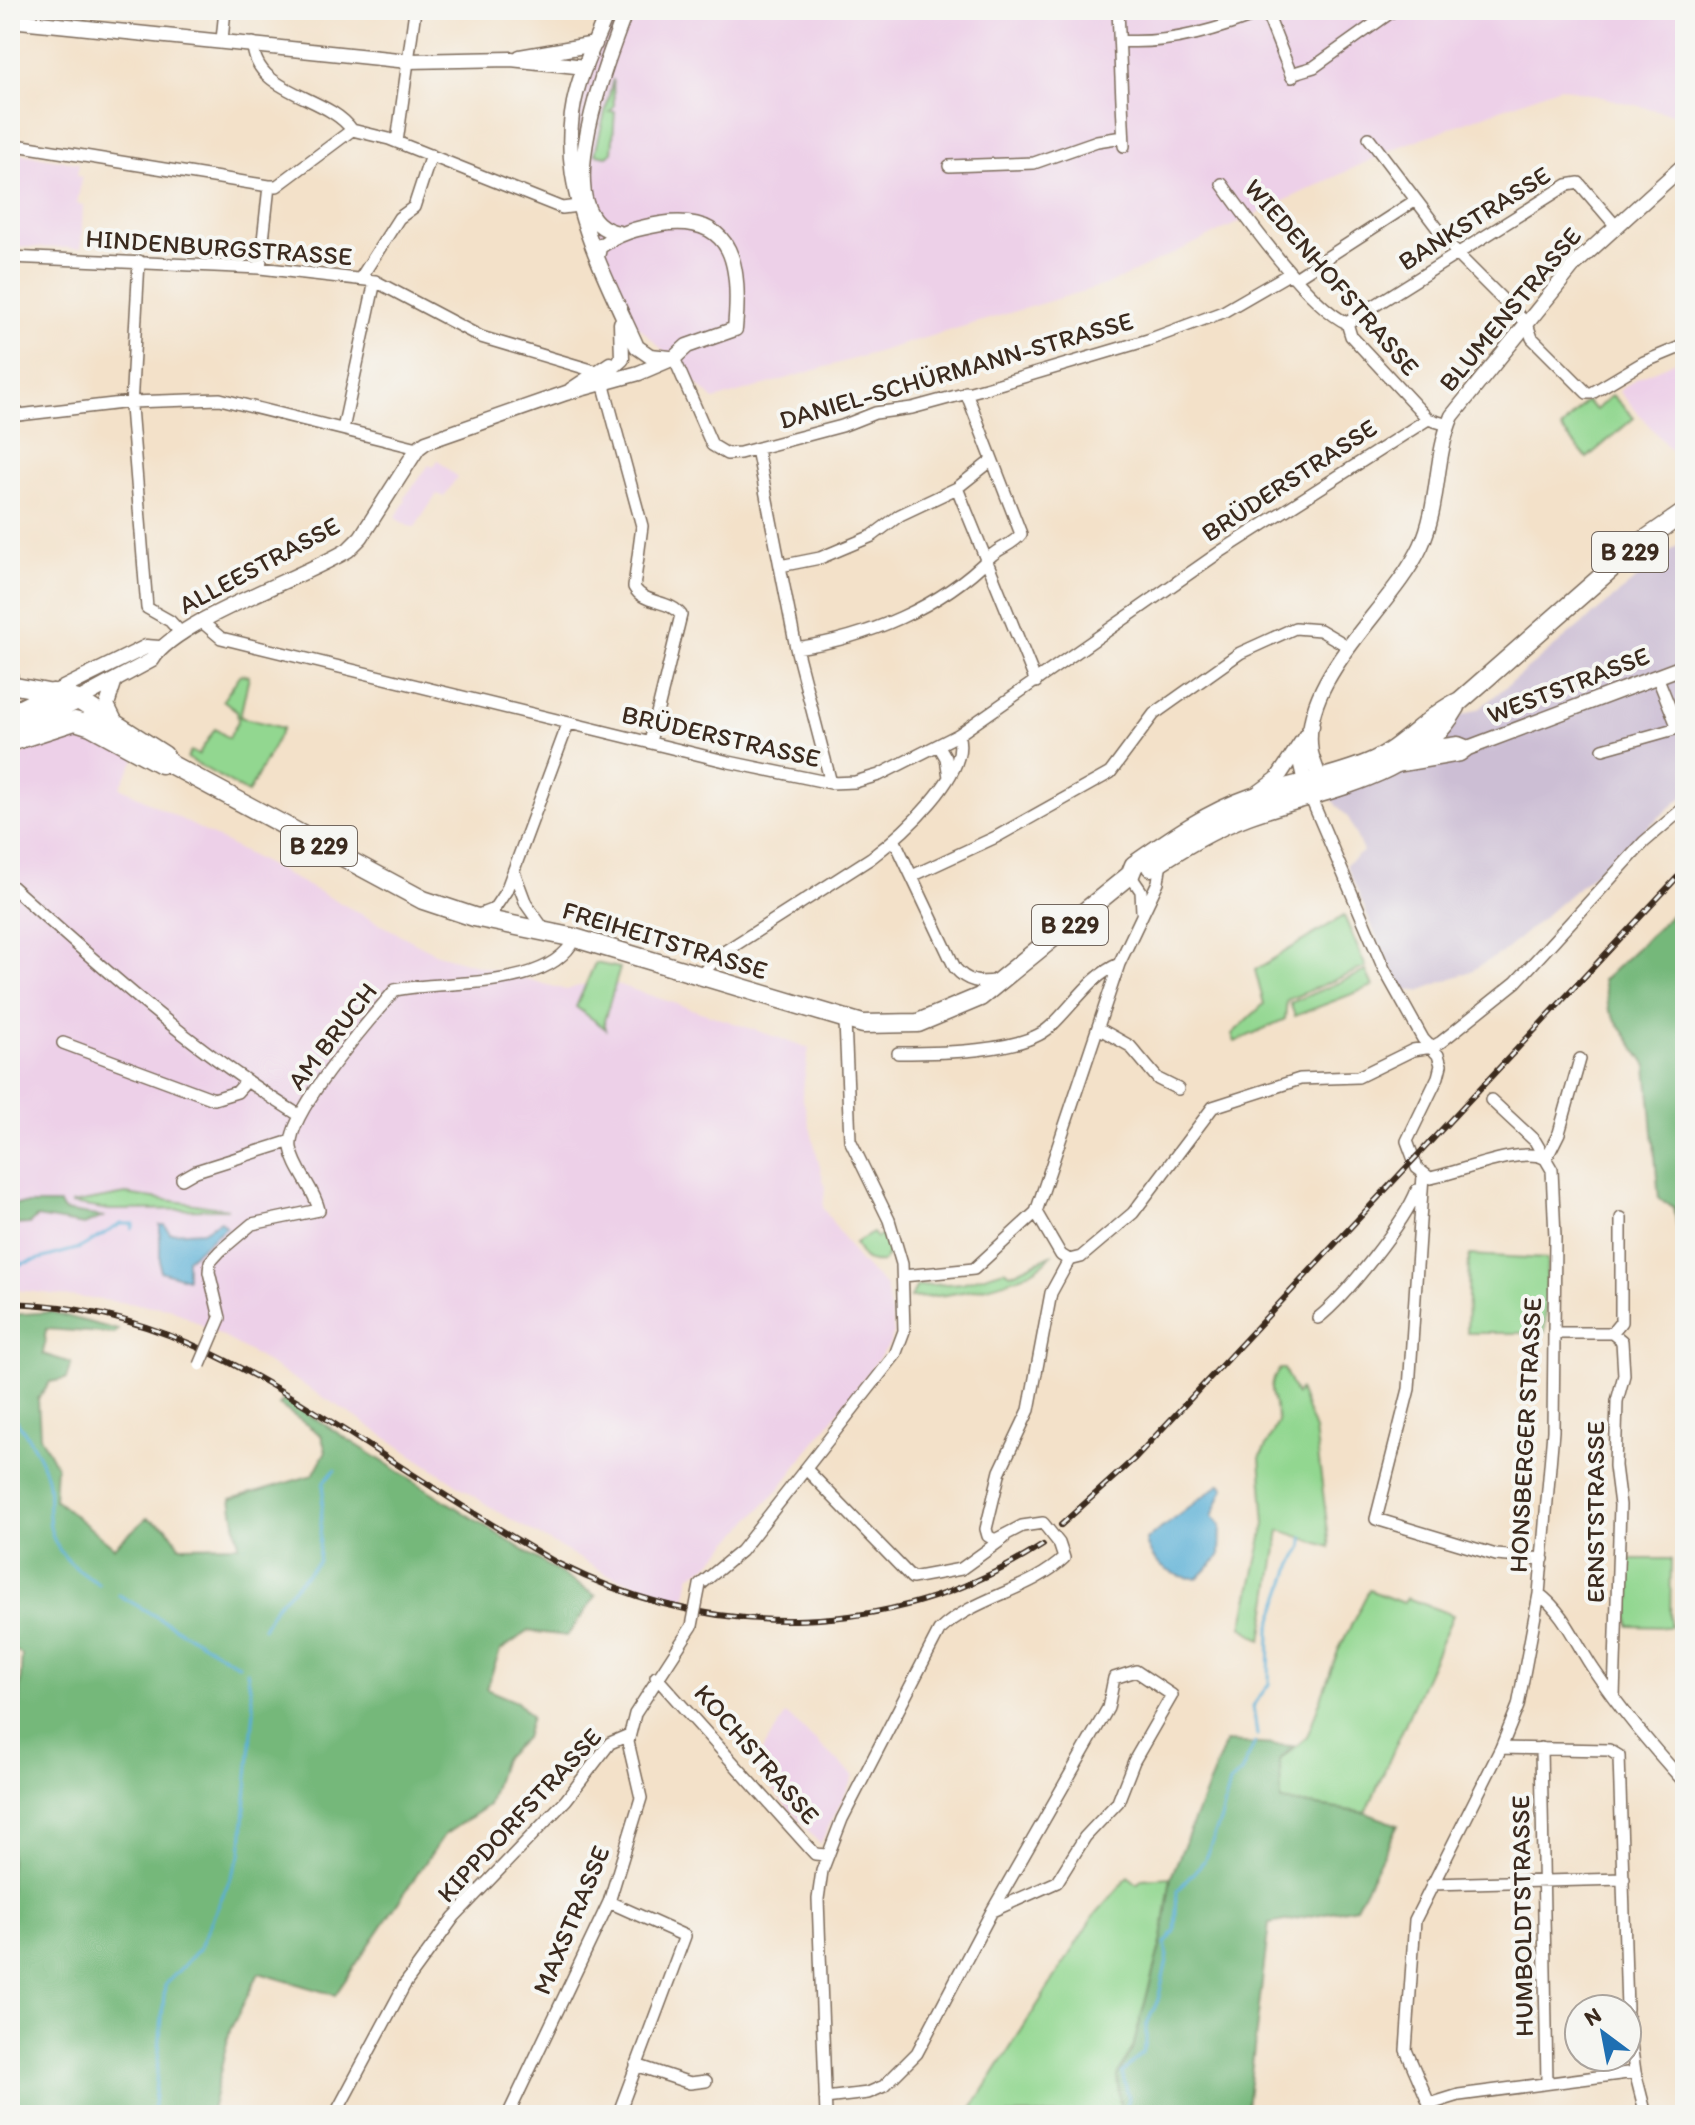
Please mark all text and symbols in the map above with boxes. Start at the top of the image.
street label: BANKSTRASSE [1392,159,1556,277]
street label: WIEDENHOFSTRASSE [1238,172,1426,382]
street label: BLUMENSTRASSE [1432,220,1588,398]
street label: HINDENBURGSTRASSE [84,222,354,272]
street label: DANIEL-SCHÜRMANN-STRASSE [775,304,1137,436]
street label: BRÜDERSTRASSE [1195,411,1383,549]
street label: ALLEESTRASSE [173,509,345,621]
road number: B 229 [1592,532,1668,572]
street label: WESTSTRASSE [1482,639,1654,731]
street label: BRÜDERSTRASSE [619,698,823,774]
road number: B 229 [281,826,357,866]
street label: FREIHEITSTRASSE [559,894,771,986]
road number: B 229 [1032,905,1108,945]
street label: AM BRUCH [280,976,384,1096]
street label: HONSBERGER STRASSE [1502,1296,1548,1574]
street label: ERNSTSTRASSE [1579,1421,1611,1603]
street label: KOCHSTRASSE [687,1677,827,1831]
street label: KIPPDORFSTRASSE [430,1721,608,1909]
street label: HUMBOLDTSTRASSE [1504,1795,1540,2037]
street label: MAXSTRASSE [525,1841,617,1999]
north arrow [1563,1993,1643,2073]
text: N [1579,2001,1606,2032]

